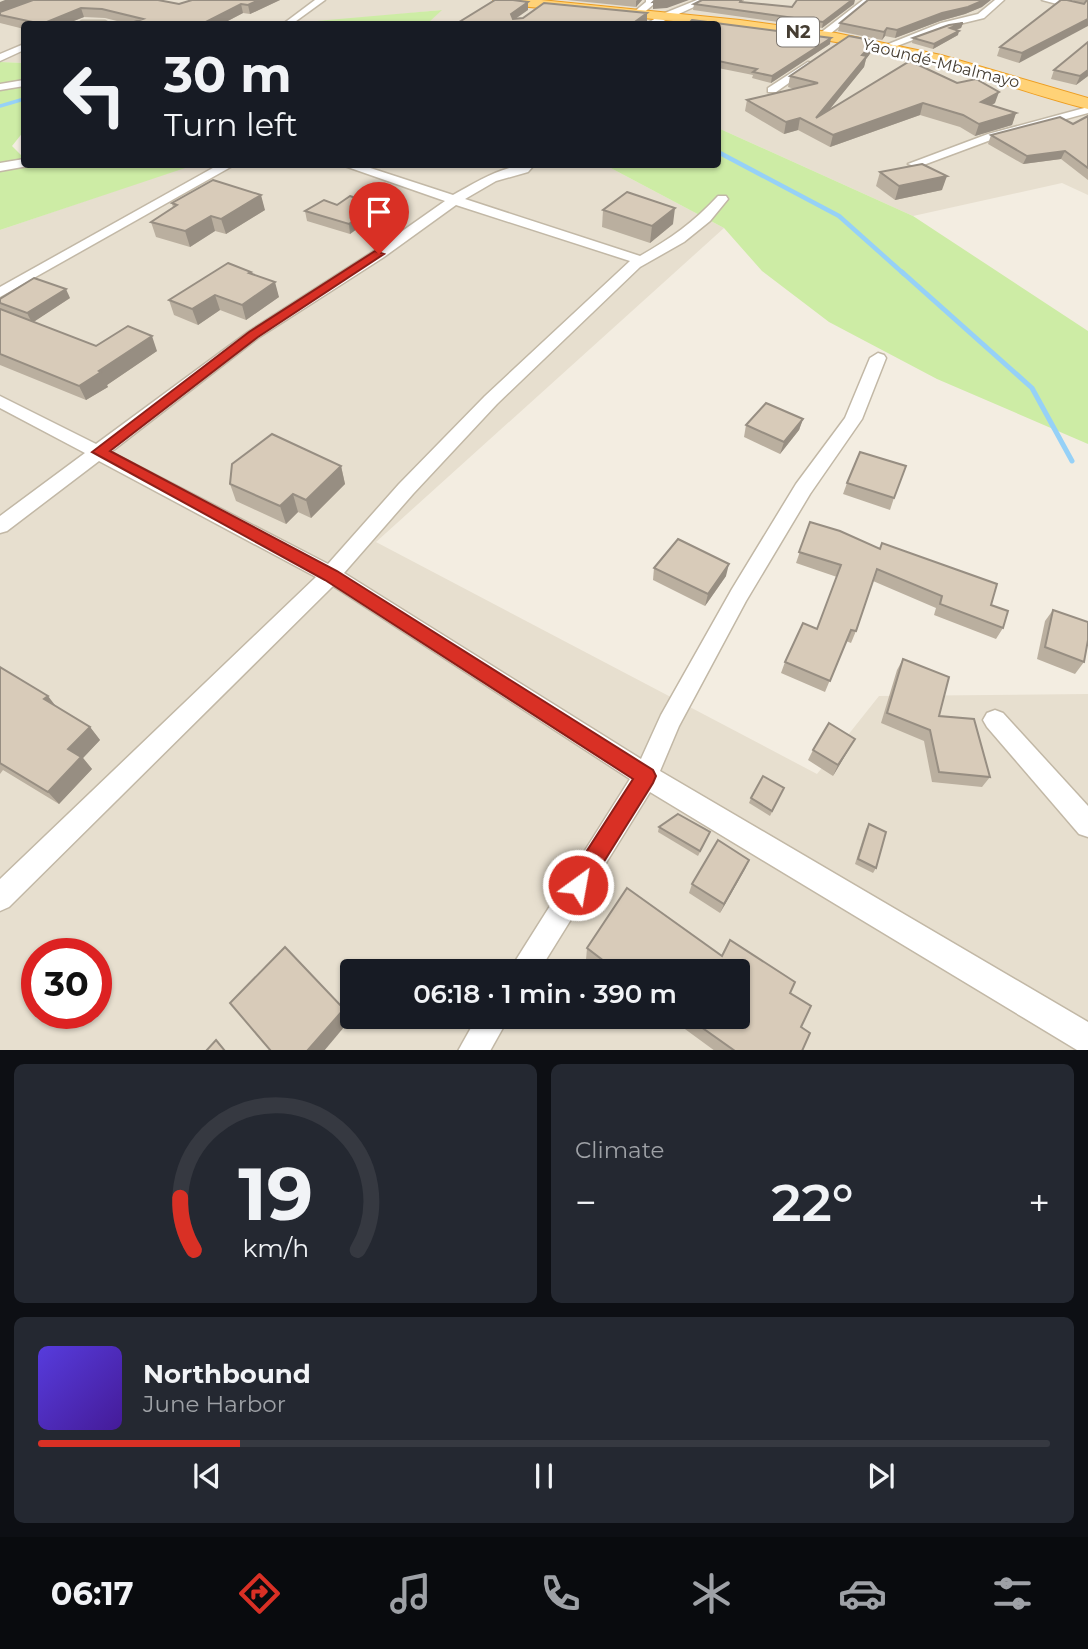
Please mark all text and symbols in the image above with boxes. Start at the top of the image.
road number: N2 [777,17,819,46]
street label: Yaoundé-Mbalmayo [860,34,1022,92]
text: 30 m [164,45,292,104]
icon: left [49,49,140,140]
text: Turn left [164,105,298,144]
pin [349,182,409,254]
icon: arrive [360,193,398,231]
position arrow [541,848,615,922]
speed limit sign: 30 [21,938,112,1029]
text: 06:18 · 1 min · 390 m [413,978,677,1010]
text: Climate [575,1136,664,1164]
text: 19 [238,1150,313,1238]
text: 22° [771,1171,854,1234]
text: − [575,1179,597,1226]
text: + [1028,1179,1050,1226]
text: km/h [242,1232,309,1262]
text: Northbound [143,1358,311,1390]
text: June Harbor [143,1390,286,1418]
icon: previous [188,1457,226,1495]
icon: pause [525,1457,563,1495]
icon: next [862,1457,900,1495]
icon: directions [235,1569,284,1618]
icon: music [386,1569,435,1618]
icon: phone [536,1569,585,1618]
icon: climate [687,1569,736,1618]
icon: car [838,1569,887,1618]
icon: filters [988,1569,1037,1618]
text: 06:17 [51,1574,134,1613]

